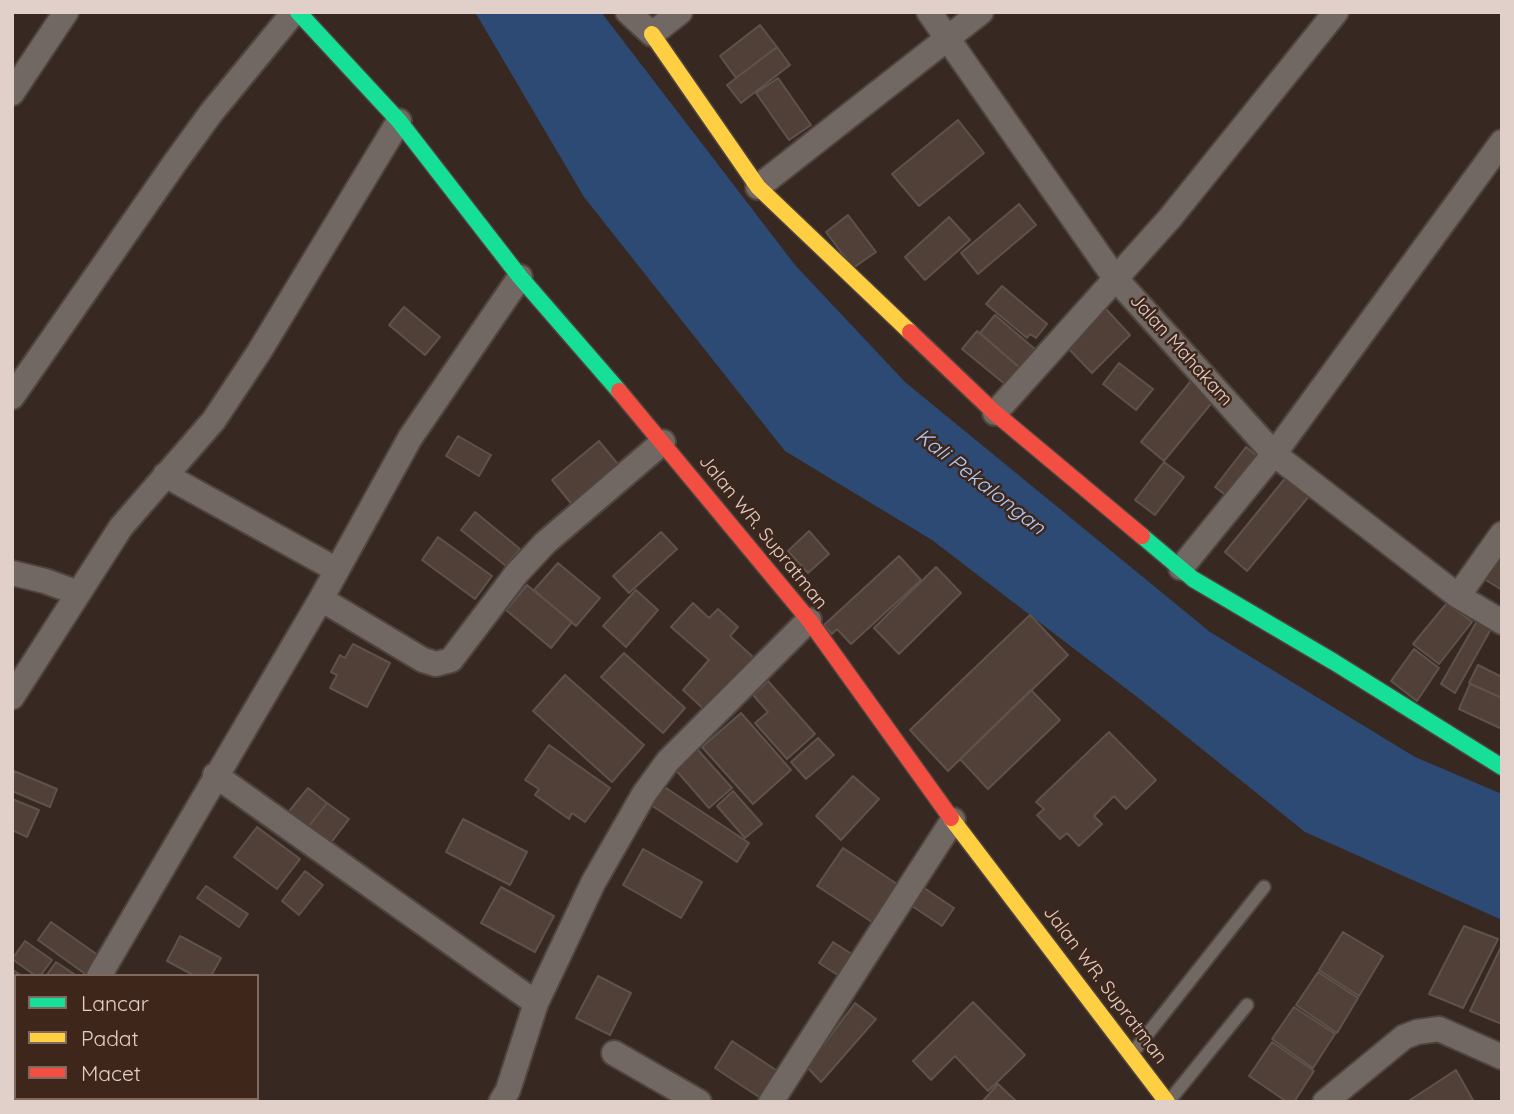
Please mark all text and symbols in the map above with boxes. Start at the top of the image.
street label: Jalan Mahakam [1125,289,1237,411]
water label: Kali Pekalongan [910,424,1050,540]
street label: Jalan WR. Supratman [694,450,832,614]
street label: Jalan WR. Supratman [1038,901,1172,1069]
legend [14,974,259,1100]
text: Lancar [81,990,149,1016]
text: Padat [81,1025,139,1051]
text: Macet [81,1060,141,1086]

